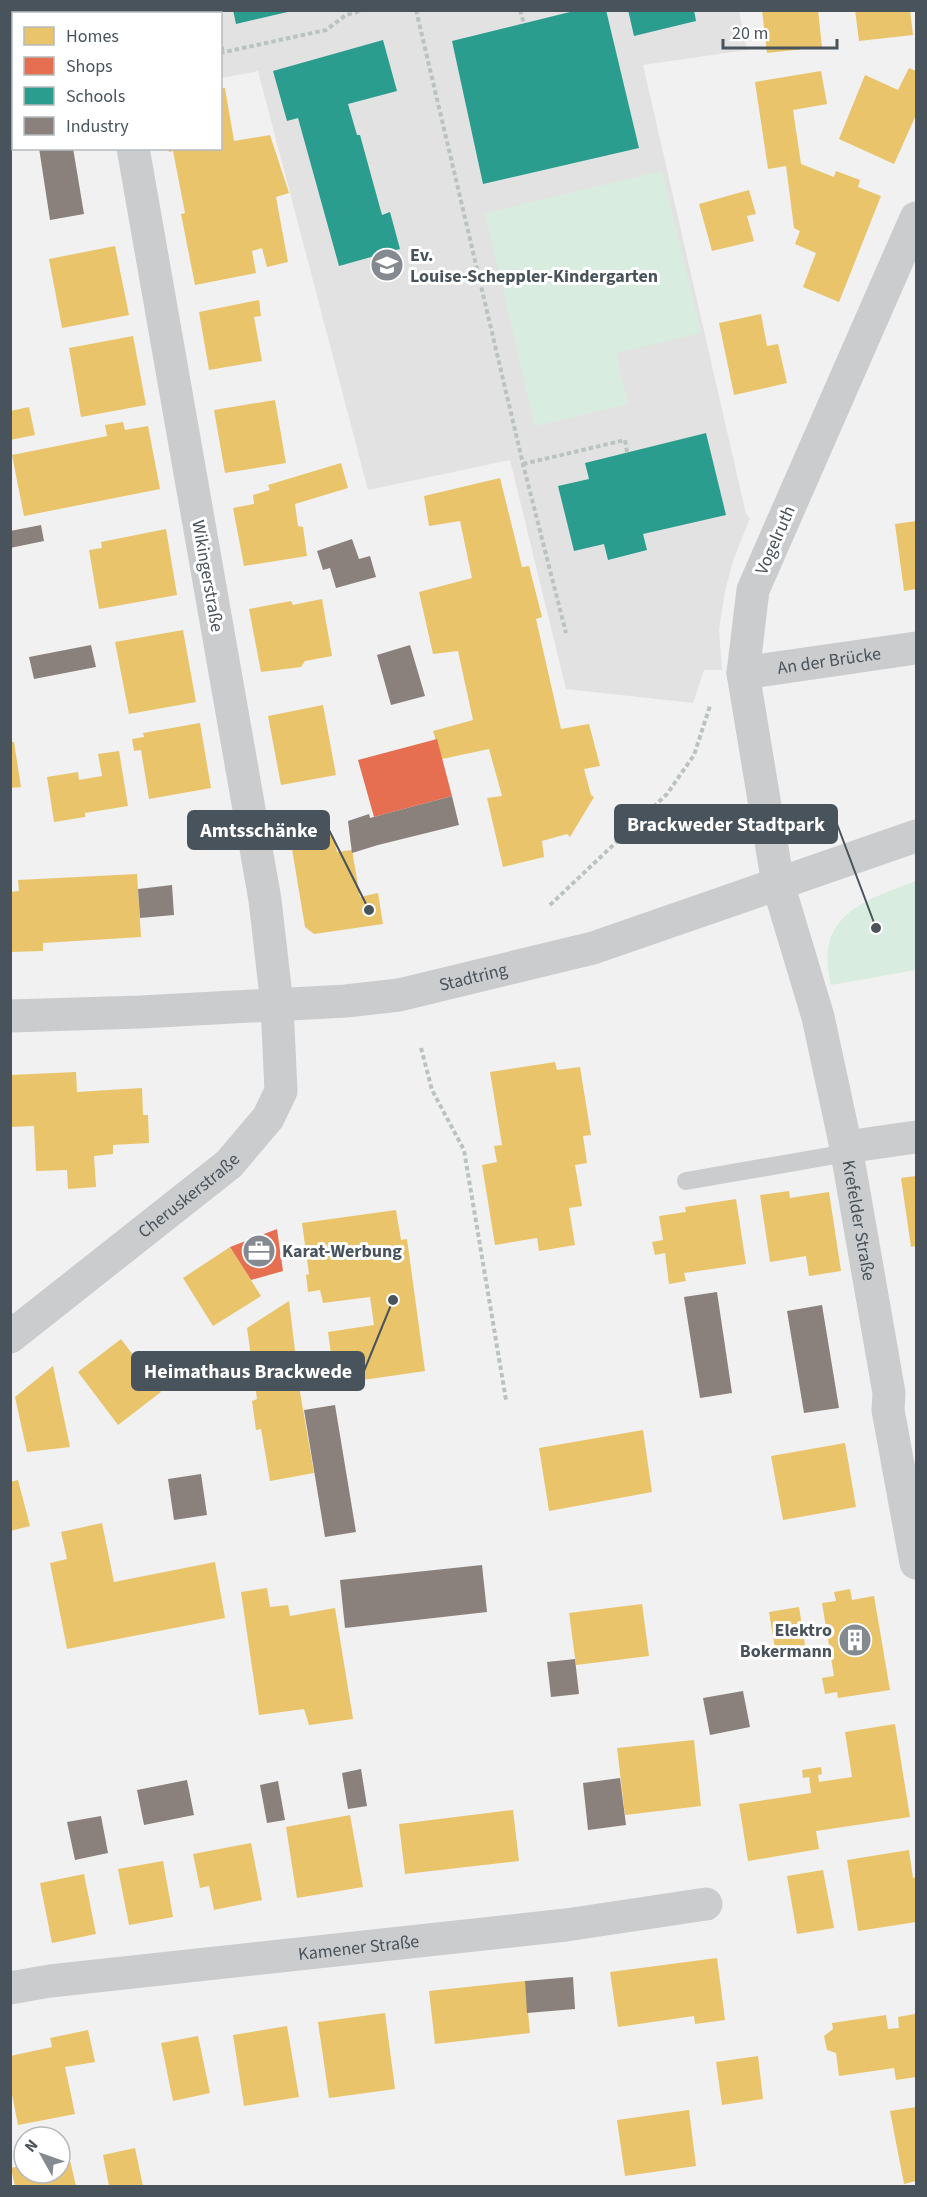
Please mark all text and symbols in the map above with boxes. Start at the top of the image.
legend [12,12,222,150]
scale bar [723,12,837,50]
text: 20 m [732,21,768,46]
text: Homes [66,24,119,49]
text: Shops [66,54,113,79]
text: Schools [66,84,125,109]
text: Industry [66,114,129,139]
place label: Ev. Louise-Scheppler-Kindergarten [410,243,658,289]
school or university icon: Ev. Louise-Scheppler-Kindergarten [369,247,405,283]
street label: Vogelruth [749,502,802,579]
street label: Wikingerstraße [185,518,230,634]
street label: An der Brücke [776,641,883,681]
callout: Brackweder Stadtpark [615,805,837,843]
callout: Amtsschänke [188,811,329,849]
text: Brackweder Stadtpark [627,811,825,839]
text: Amtsschänke [199,817,318,845]
street label: Stadtring [436,957,510,998]
street label: Cheruskerstraße [133,1148,246,1244]
street label: Krefelder Straße [835,1158,881,1283]
office icon: Karat-Werbung [241,1233,277,1269]
place label: Karat-Werbung [282,1239,402,1264]
callout: Heimathaus Brackwede [132,1352,364,1390]
text: Heimathaus Brackwede [144,1358,352,1386]
place label: Elektro Bokermann [740,1618,832,1664]
building icon: Elektro Bokermann [837,1622,873,1658]
street label: Kamener Straße [297,1929,420,1967]
north arrow [12,2125,72,2185]
text: N [19,2135,43,2157]

